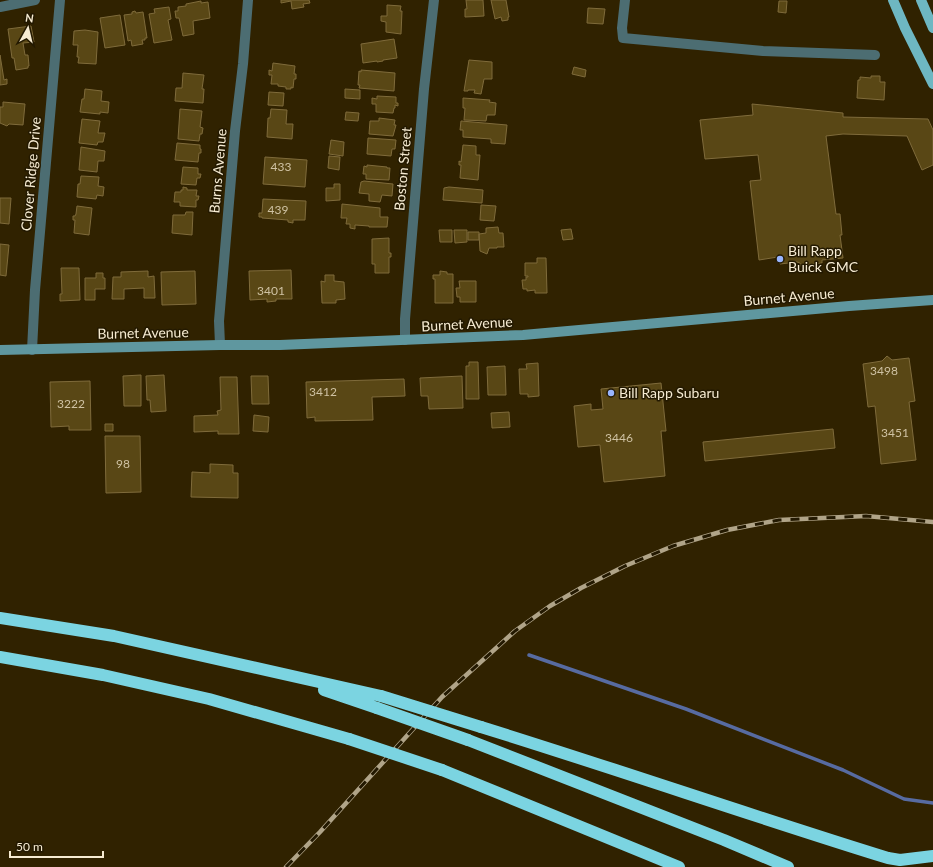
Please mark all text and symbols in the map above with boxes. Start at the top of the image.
north arrow [8,8,48,48]
text: N [24,11,35,25]
street label: Clover Ridge Drive [17,116,44,232]
street label: Boston Street [390,126,415,212]
street label: Burns Avenue [205,128,230,214]
house number: 433 [271,159,291,174]
house number: 439 [268,202,288,217]
place label: Bill Rapp Buick GMC [788,242,859,275]
marker: Bill Rapp Buick GMC [775,254,785,264]
house number: 3401 [257,283,285,298]
street label: Burnet Avenue [743,284,835,309]
street label: Burnet Avenue [421,313,513,334]
street label: Burnet Avenue [97,323,189,342]
house number: 3498 [870,363,898,378]
house number: 3412 [309,384,337,399]
place label: Bill Rapp Subaru [619,384,719,401]
marker: Bill Rapp Subaru [606,388,616,398]
house number: 3222 [57,396,85,411]
house number: 3451 [881,425,909,440]
house number: 3446 [605,430,633,445]
house number: 98 [116,456,130,471]
scale bar [10,833,103,859]
text: 50 m [16,839,43,854]

